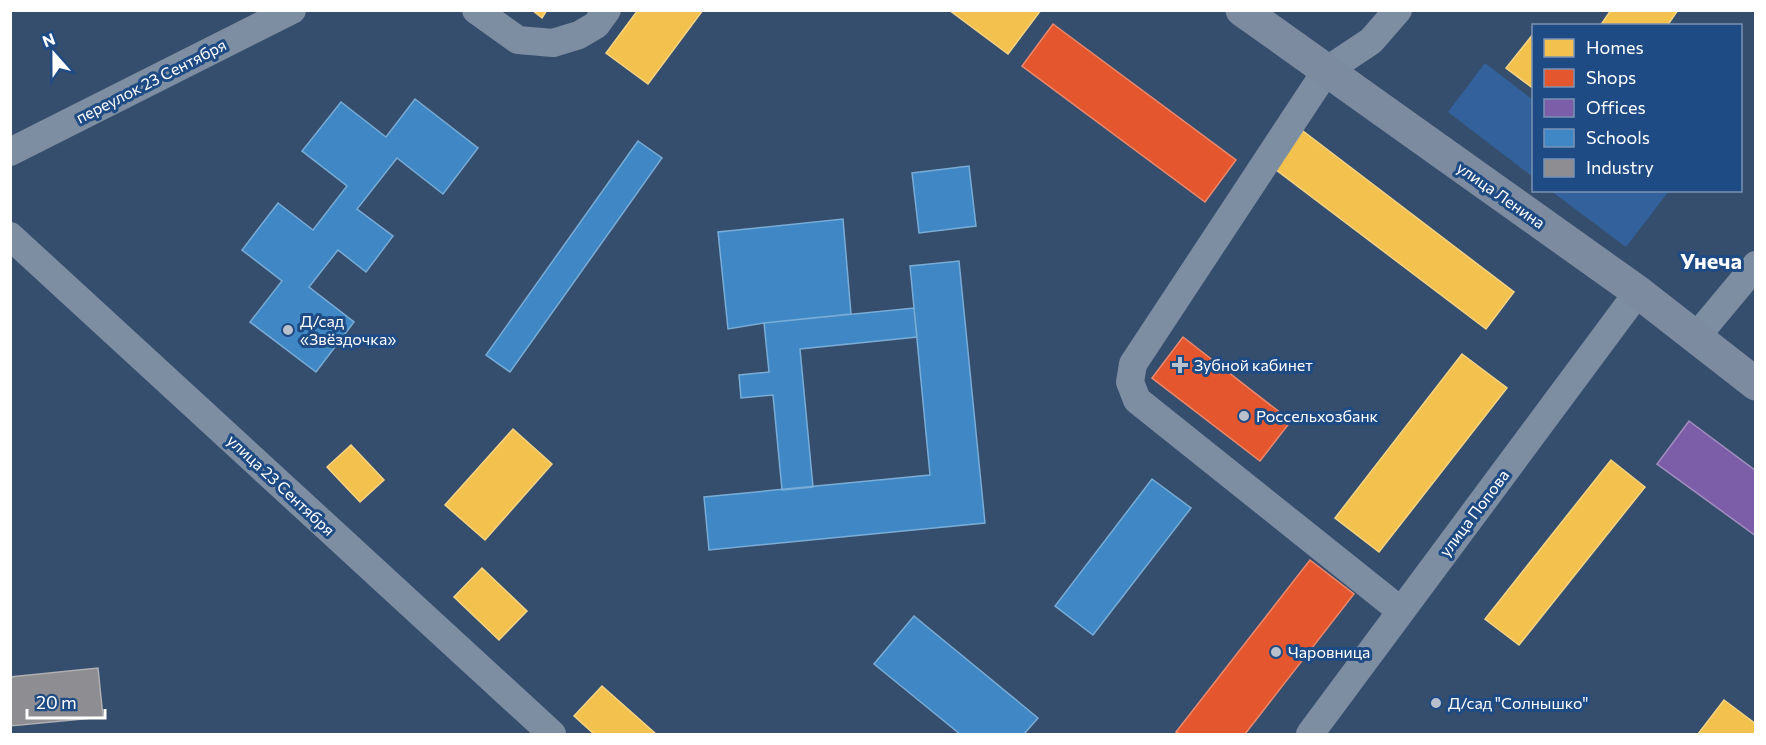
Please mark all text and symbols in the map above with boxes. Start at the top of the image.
north arrow [24,24,84,84]
legend [1532,24,1742,192]
text: N [39,29,57,51]
street label: переулок 23 Сентября [72,34,229,127]
text: Homes [1586,36,1644,58]
text: Shops [1586,66,1636,88]
text: Offices [1586,96,1646,118]
text: Schools [1586,126,1650,148]
text: Industry [1586,156,1654,178]
street label: улица Ленина [1454,157,1549,232]
district label: Унеча [1680,247,1742,274]
place label: Д/сад «Звёздочка» [300,311,396,348]
marker: Д/сад «Звёздочка» [281,323,295,337]
place label: Зубной кабинет [1194,355,1313,374]
marker: Зубной кабинет [1171,356,1189,374]
place label: Россельхозбанк [1256,406,1379,425]
marker: Россельхозбанк [1237,409,1251,423]
street label: улица 23 Сентября [224,430,339,539]
street label: улица Попова [1435,466,1512,560]
place label: Чаровница [1288,642,1370,661]
marker: Чаровница [1269,645,1283,659]
scale bar [27,682,105,720]
text: 20 m [36,691,77,713]
place label: Д/сад "Солнышко" [1448,693,1588,712]
marker: Д/сад "Солнышко" [1429,696,1443,710]

